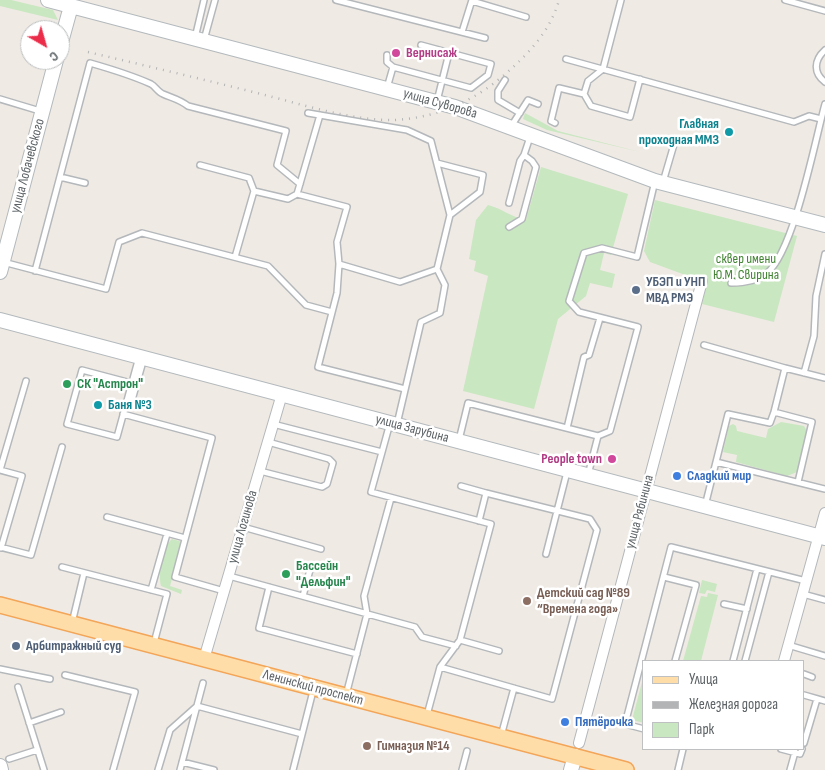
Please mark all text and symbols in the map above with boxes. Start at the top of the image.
north arrow [20,20,70,70]
place label: Вернисаж [406,45,457,61]
marker: Вернисаж [390,47,402,59]
text: С [46,48,62,65]
street label: улица Суворова [401,85,479,123]
place label: Главная проходная ММЗ [639,116,719,148]
street label: улица Лобачевского [7,117,49,215]
marker: Главная проходная ММЗ [723,126,735,138]
park label: сквер имени Ю.М. Свирина [713,251,779,284]
place label: УБЭП и УНП МВД РМЭ [646,274,705,306]
marker: УБЭП и УНП МВД РМЭ [630,284,642,296]
place label: СК "Астрон" [77,376,143,392]
marker: СК "Астрон" [61,378,73,390]
place label: Баня №3 [108,397,152,413]
marker: Баня №3 [92,399,104,411]
street label: улица Зарубина [374,411,450,447]
place label: People town [541,451,602,467]
marker: People town [606,453,618,465]
place label: Сладкий мир [687,468,751,484]
marker: Сладкий мир [671,470,683,482]
street label: улица Рябинина [622,473,658,551]
street label: улица Логинова [225,488,261,566]
place label: Бассейн "Дельфин" [296,558,351,590]
marker: Бассейн "Дельфин" [280,568,292,580]
place label: Детский сад №89 “Времена года» [537,585,630,618]
marker: Детский сад №89 “Времена года» [521,595,533,607]
place label: Арбитражный суд [26,638,121,654]
marker: Арбитражный суд [10,640,22,652]
legend [642,660,805,750]
street label: Ленинский проспект [261,667,365,709]
text: Улица [689,670,718,689]
text: Железная дорога [689,695,778,714]
place label: Пятёрочка [575,714,633,730]
marker: Пятёрочка [559,716,571,728]
text: Парк [689,720,714,739]
place label: Гимназия №14 [377,738,450,754]
marker: Гимназия №14 [361,740,373,752]

